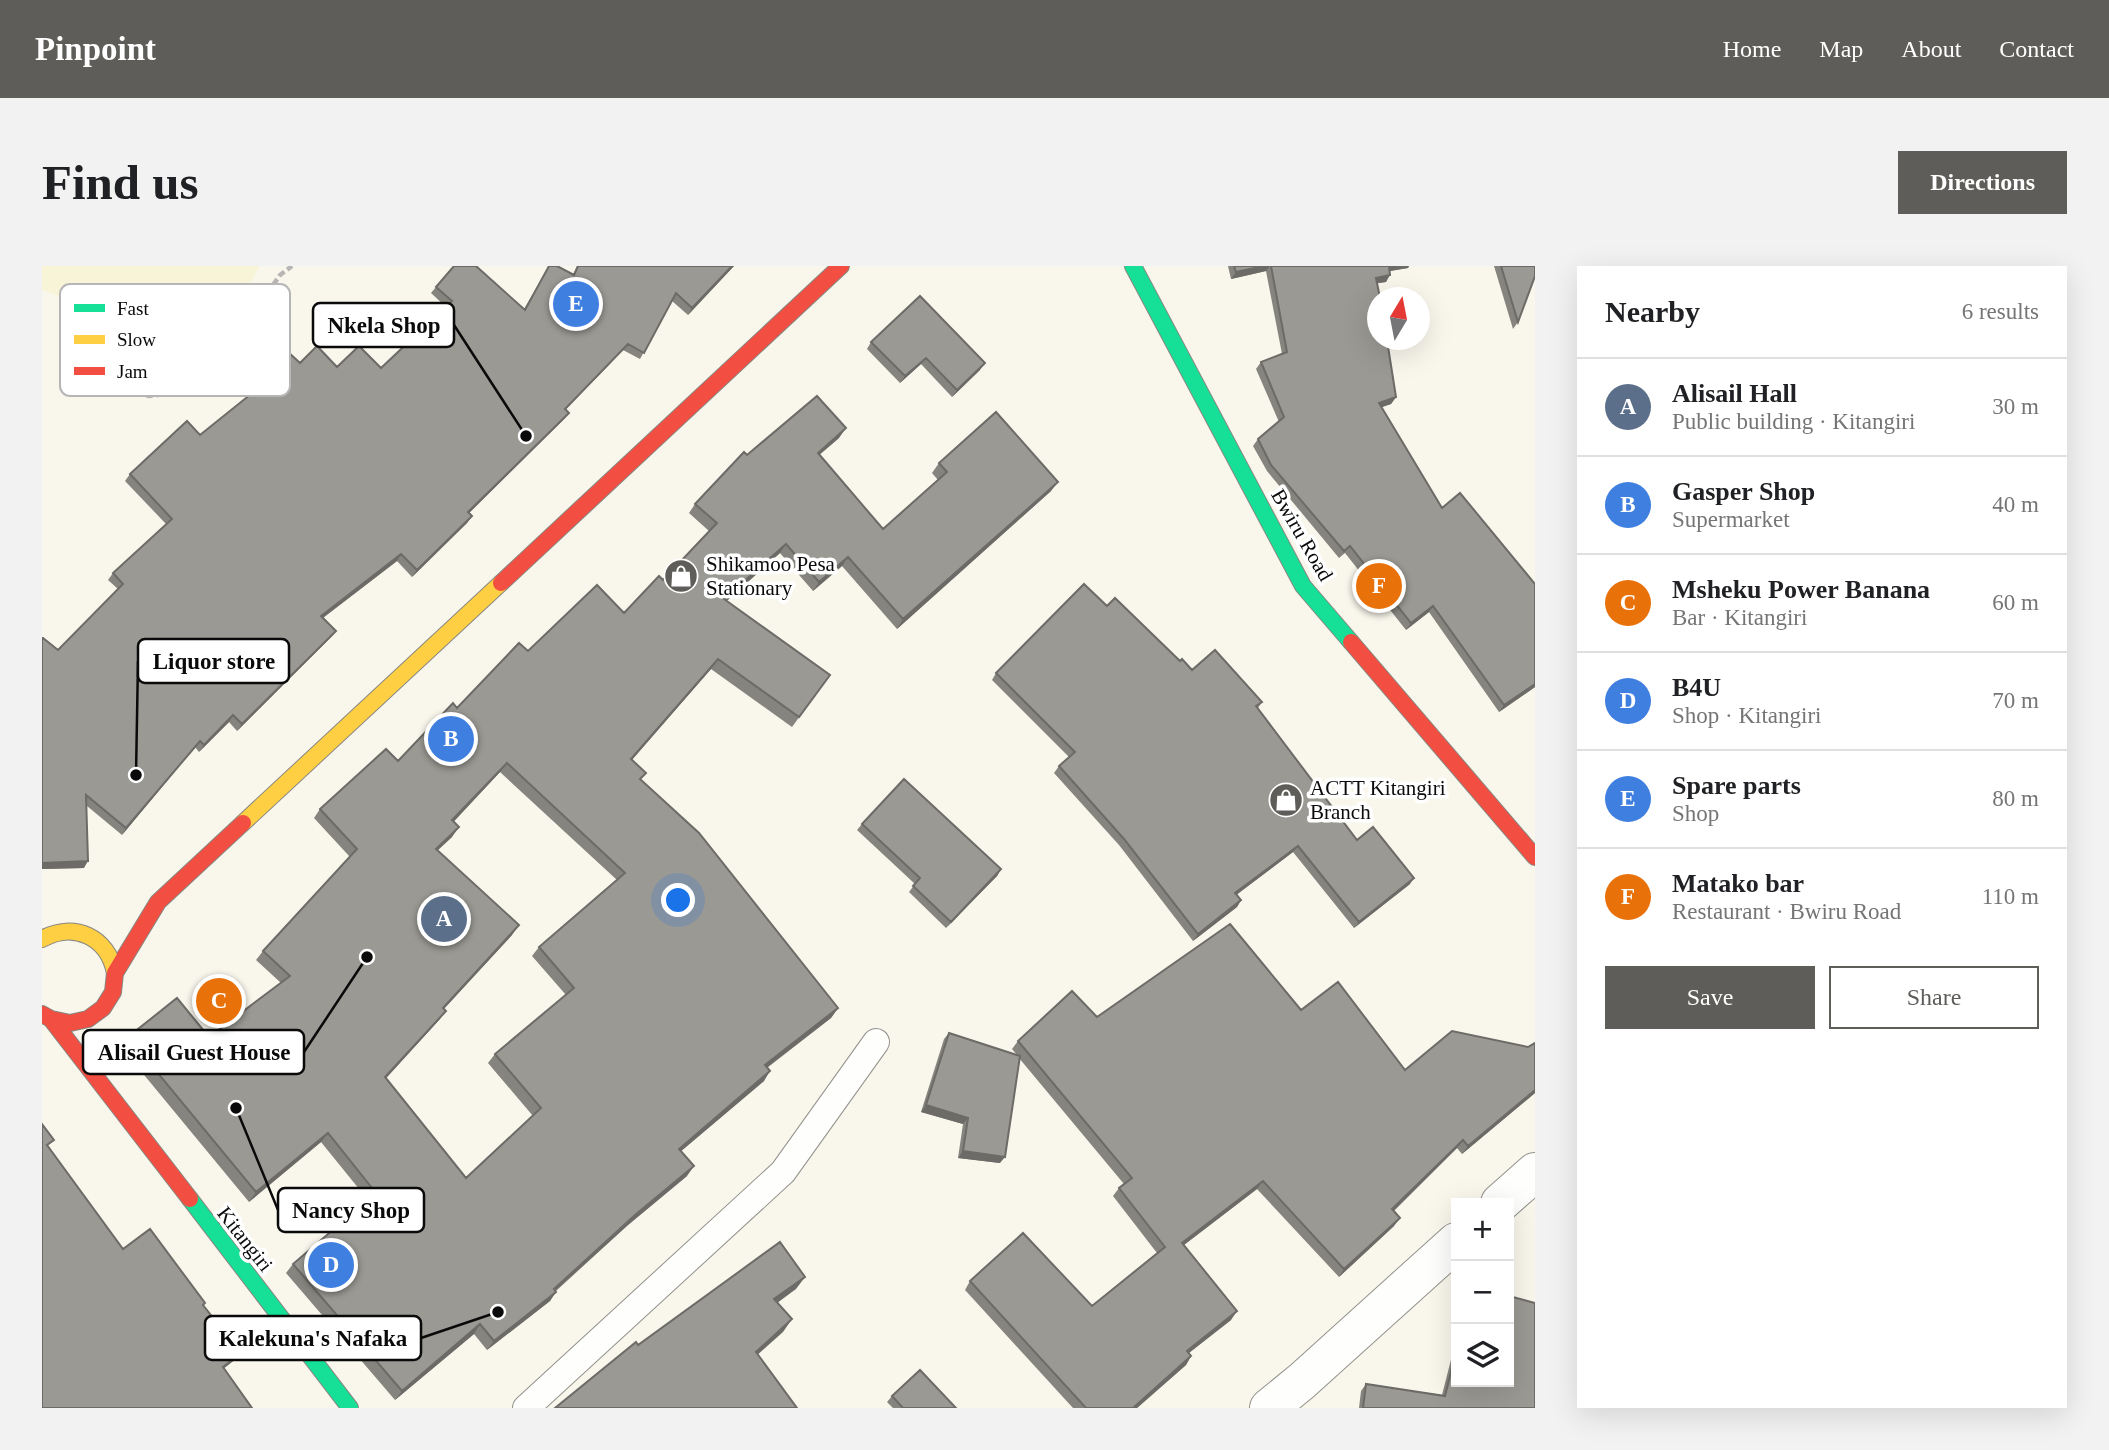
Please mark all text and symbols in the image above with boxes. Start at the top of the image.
text: Pinpoint [35,31,156,67]
text: Home [1723,36,1781,62]
text: Map [1819,36,1863,62]
text: About [1901,36,1961,62]
text: Contact [1999,36,2074,62]
button: Directions [1898,151,2067,214]
text: Find us [42,155,199,210]
pin: E [553,278,599,330]
legend [60,284,290,396]
north arrow [1367,287,1430,350]
text: Nearby [1605,295,1700,328]
text: Fast [117,298,149,319]
text: 6 results [1962,299,2039,324]
callout: Nkela Shop [313,303,454,347]
text: Nkela Shop [327,313,441,338]
text: Slow [117,329,156,350]
text: Jam [117,361,148,382]
text: Alisail Hall [1672,379,1797,408]
text: A [1620,394,1636,419]
text: 30 m [1992,394,2039,419]
text: Public building · Kitangiri [1672,409,1915,434]
text: Gasper Shop [1672,477,1815,506]
street label: Bwiru Road [1266,485,1338,586]
text: B [1620,492,1636,517]
text: 40 m [1992,492,2039,517]
text: Supermarket [1672,507,1790,532]
place label: Shikamoo Pesa Stationary [706,552,836,600]
shop icon: Shikamoo Pesa Stationary [662,557,700,595]
pin: F [1356,560,1402,612]
text: Msheku Power Banana [1672,575,1930,604]
text: C [1620,590,1636,615]
text: 60 m [1992,590,2039,615]
text: Bar · Kitangiri [1672,605,1807,630]
callout: Liquor store [138,639,289,683]
text: Liquor store [153,649,275,674]
text: B4U [1672,673,1721,702]
text: D [1620,688,1636,713]
text: 70 m [1992,688,2039,713]
text: Shop · Kitangiri [1672,703,1822,728]
pin: B [428,713,474,765]
text: Spare parts [1672,771,1801,800]
place label: ACTT Kitangiri Branch [1310,776,1446,824]
shop icon: ACTT Kitangiri Branch [1267,781,1305,819]
text: E [1620,786,1636,811]
text: 80 m [1992,786,2039,811]
text: Shop [1672,801,1719,826]
text: Matako bar [1672,869,1804,898]
your location [661,883,695,917]
text: F [1621,884,1635,909]
text: 110 m [1982,884,2039,909]
pin: A [421,893,467,945]
text: Restaurant · Bwiru Road [1672,899,1901,924]
button: Save [1605,966,1815,1029]
button: Share [1829,966,2039,1029]
pin: C [196,975,242,1027]
callout: Alisail Guest House [83,1030,304,1074]
text: Alisail Guest House [98,1040,290,1065]
callout: Nancy Shop [278,1188,424,1232]
text: Nancy Shop [292,1198,410,1223]
map controls [1451,1198,1514,1387]
button: + [1451,1198,1514,1261]
street label: Kitangiri [212,1202,278,1276]
pin: D [308,1239,354,1291]
button: − [1451,1261,1514,1324]
callout: Kalekuna's Nafaka [205,1316,421,1360]
button: layers [1451,1324,1514,1387]
text: Kalekuna's Nafaka [219,1326,408,1351]

